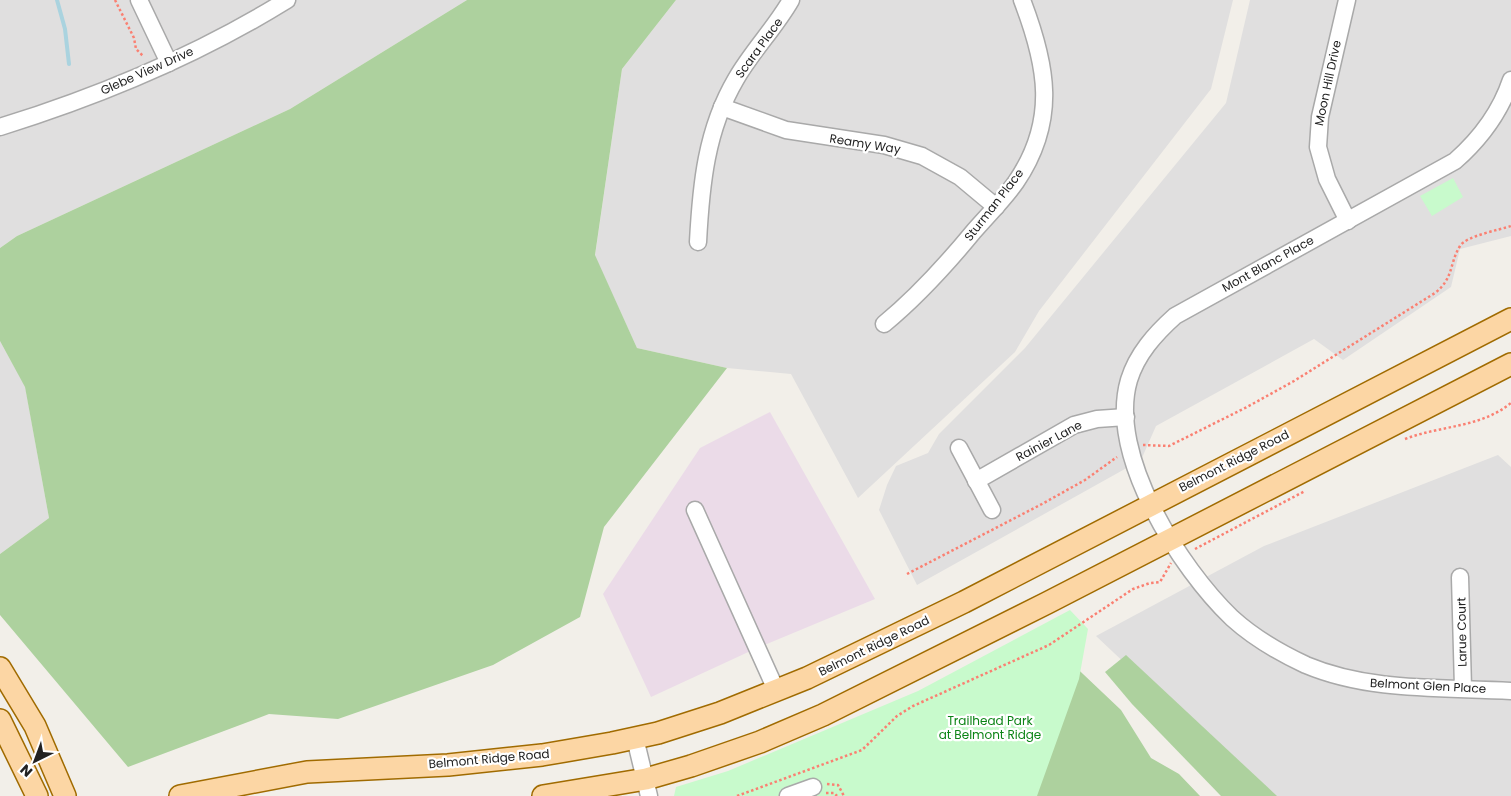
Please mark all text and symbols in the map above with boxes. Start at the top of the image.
street label: Scara Place [731,14,786,81]
street label: Moon Hill Drive [1310,39,1345,127]
street label: Glebe View Drive [98,42,196,99]
street label: Reamy Way [828,129,902,158]
street label: Sturman Place [960,165,1027,244]
street label: Mont Blanc Place [1219,231,1317,296]
street label: Rainier Lane [1013,416,1085,465]
street label: Belmont Ridge Road [1176,425,1292,496]
street label: Larue Court [1452,597,1471,667]
street label: Belmont Ridge Road [816,611,932,680]
street label: Belmont Glen Place [1369,674,1487,697]
park label: Trailhead Park at Belmont Ridge [939,712,1041,743]
north arrow [10,736,60,786]
street label: Belmont Ridge Road [428,745,550,772]
text: N [16,760,37,782]

